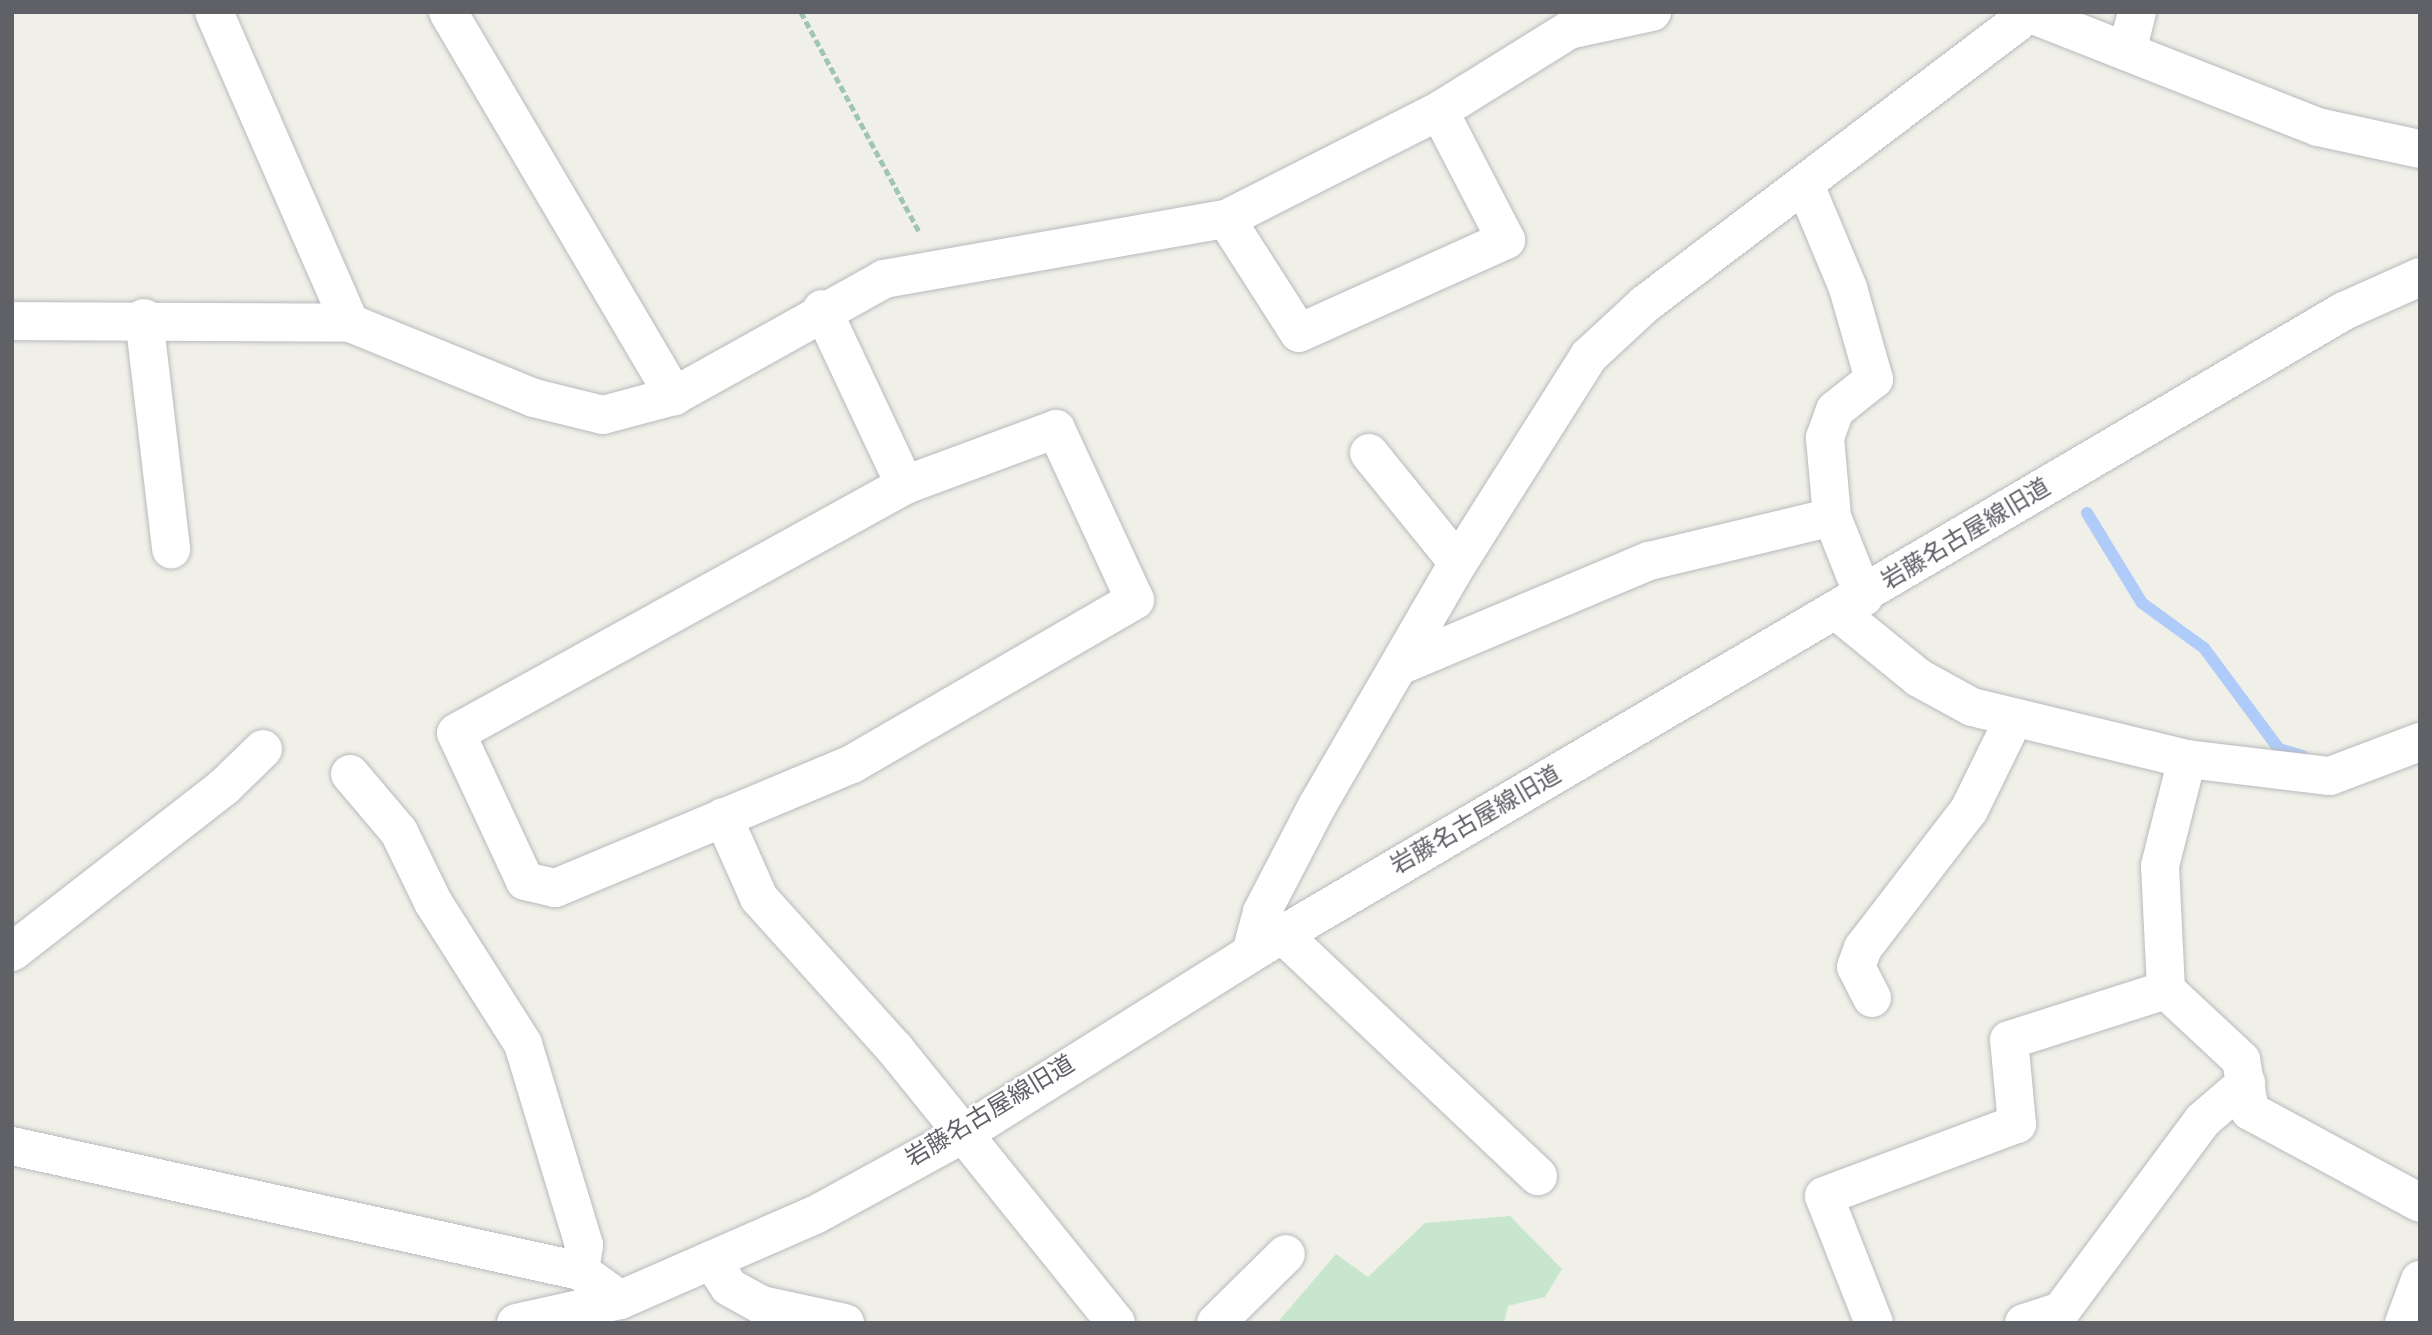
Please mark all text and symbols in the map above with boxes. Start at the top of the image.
street label: 岩藤名古屋線旧道 [1877,474,2057,598]
street label: 岩藤名古屋線旧道 [1387,762,1567,882]
street label: 岩藤名古屋線旧道 [901,1051,1081,1175]

